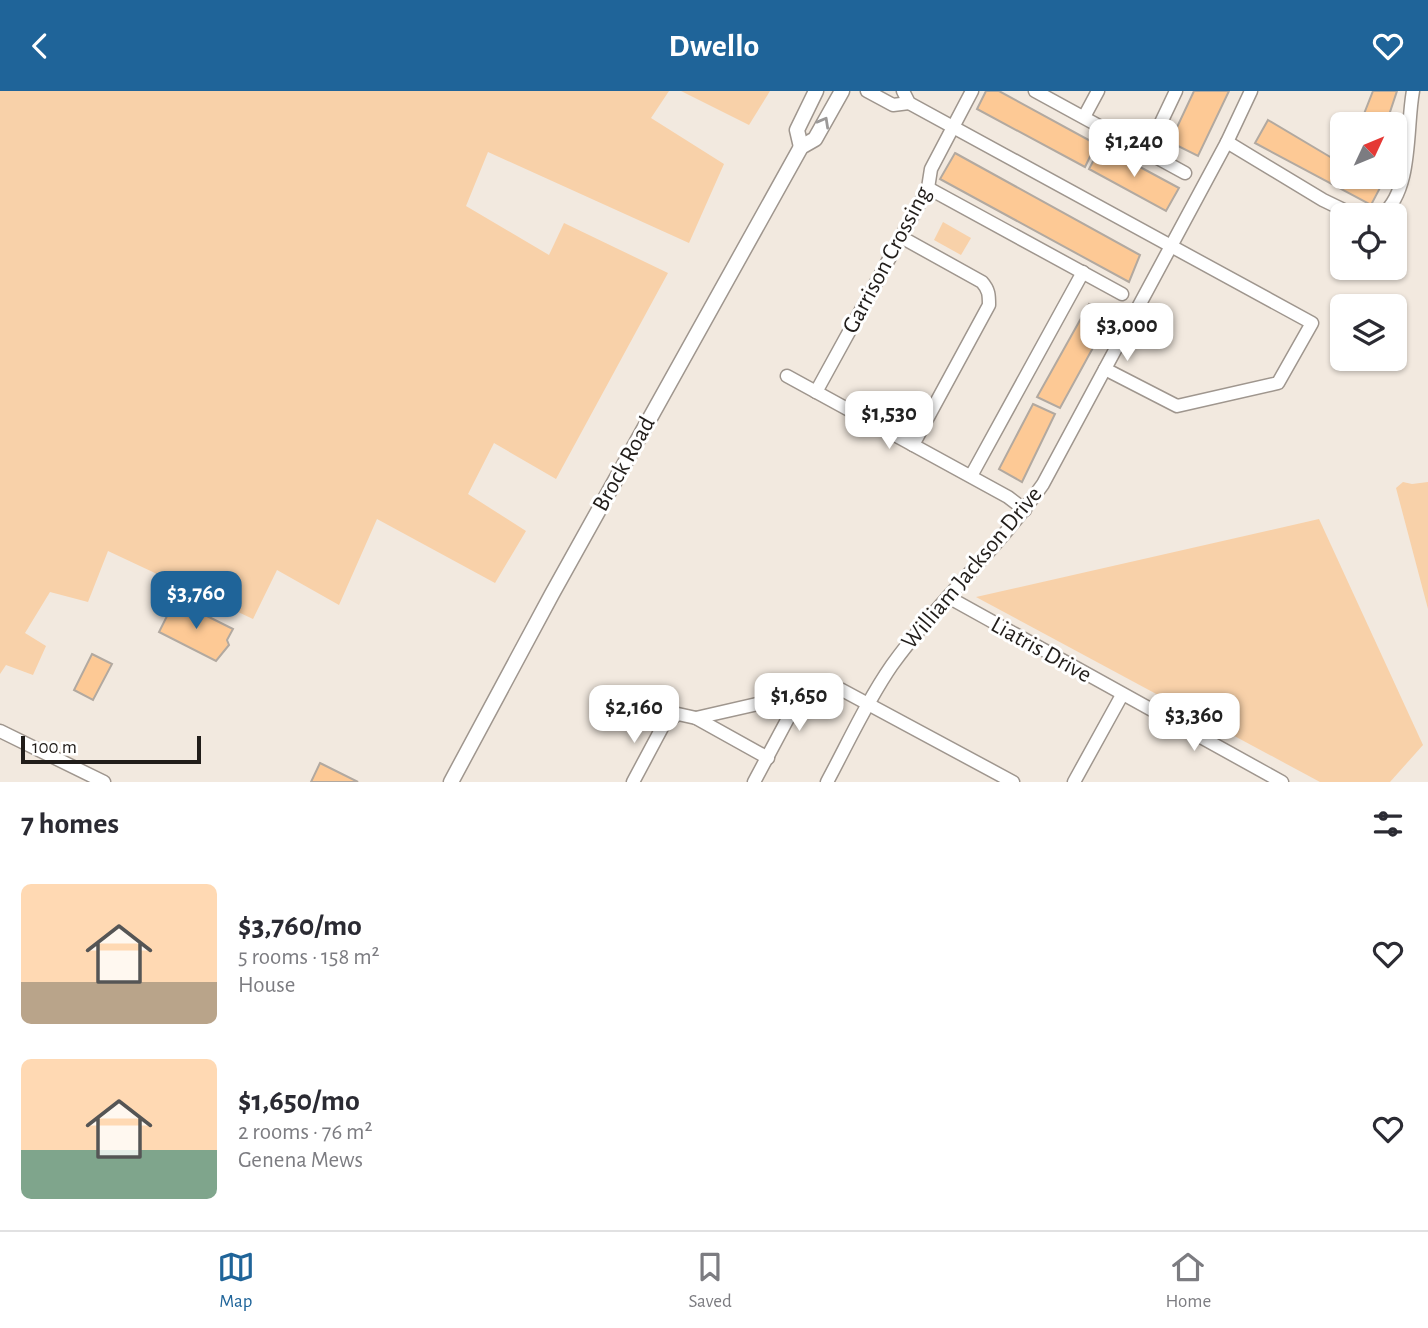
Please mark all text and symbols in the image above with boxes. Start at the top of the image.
icon: back [21,27,59,65]
icon: heart [1369,27,1407,65]
text: Dwello [669,30,759,62]
north arrow [1330,112,1407,189]
map controls [1330,112,1407,371]
one-way arrow [816,117,829,129]
pin: $1,240 [1077,119,1191,179]
text: $1,240 [1105,130,1163,153]
street label: Garrison Crossing [838,182,936,337]
button: locate [1330,203,1407,280]
button: layers [1330,294,1407,371]
pin: $3,000 [1070,303,1184,363]
text: $3,000 [1096,314,1158,337]
pin: $1,530 [832,391,946,451]
text: $1,530 [861,402,917,425]
street label: Brock Road [588,413,660,515]
street label: William Jackson Drive [897,482,1047,654]
pin: $3,760 [139,571,253,631]
text: $3,760 [167,582,225,605]
street label: Liatris Drive [987,613,1095,687]
pin: $1,650 [742,673,856,733]
text: $1,650 [771,684,827,707]
pin: $2,160 [577,685,691,745]
pin: $3,360 [1137,693,1251,753]
text: $2,160 [605,696,663,719]
text: $3,360 [1165,704,1223,727]
scale bar [21,733,201,765]
text: 100 m [32,738,77,757]
icon: filters [1369,805,1407,843]
text: 7 homes [21,809,119,839]
text: $3,760/mo [238,911,362,941]
icon: home [77,912,161,996]
icon: heart [1369,935,1407,973]
text: 5 rooms · 158 m² [238,946,380,969]
text: House [238,974,295,997]
text: $1,650/mo [238,1086,360,1116]
icon: home [77,1087,161,1171]
icon: heart [1369,1110,1407,1148]
text: 2 rooms · 76 m² [238,1121,372,1144]
text: Genena Mews [238,1149,363,1172]
tab: Map [217,1248,255,1313]
tab: Saved [688,1248,732,1313]
tab: Home [1165,1248,1211,1313]

